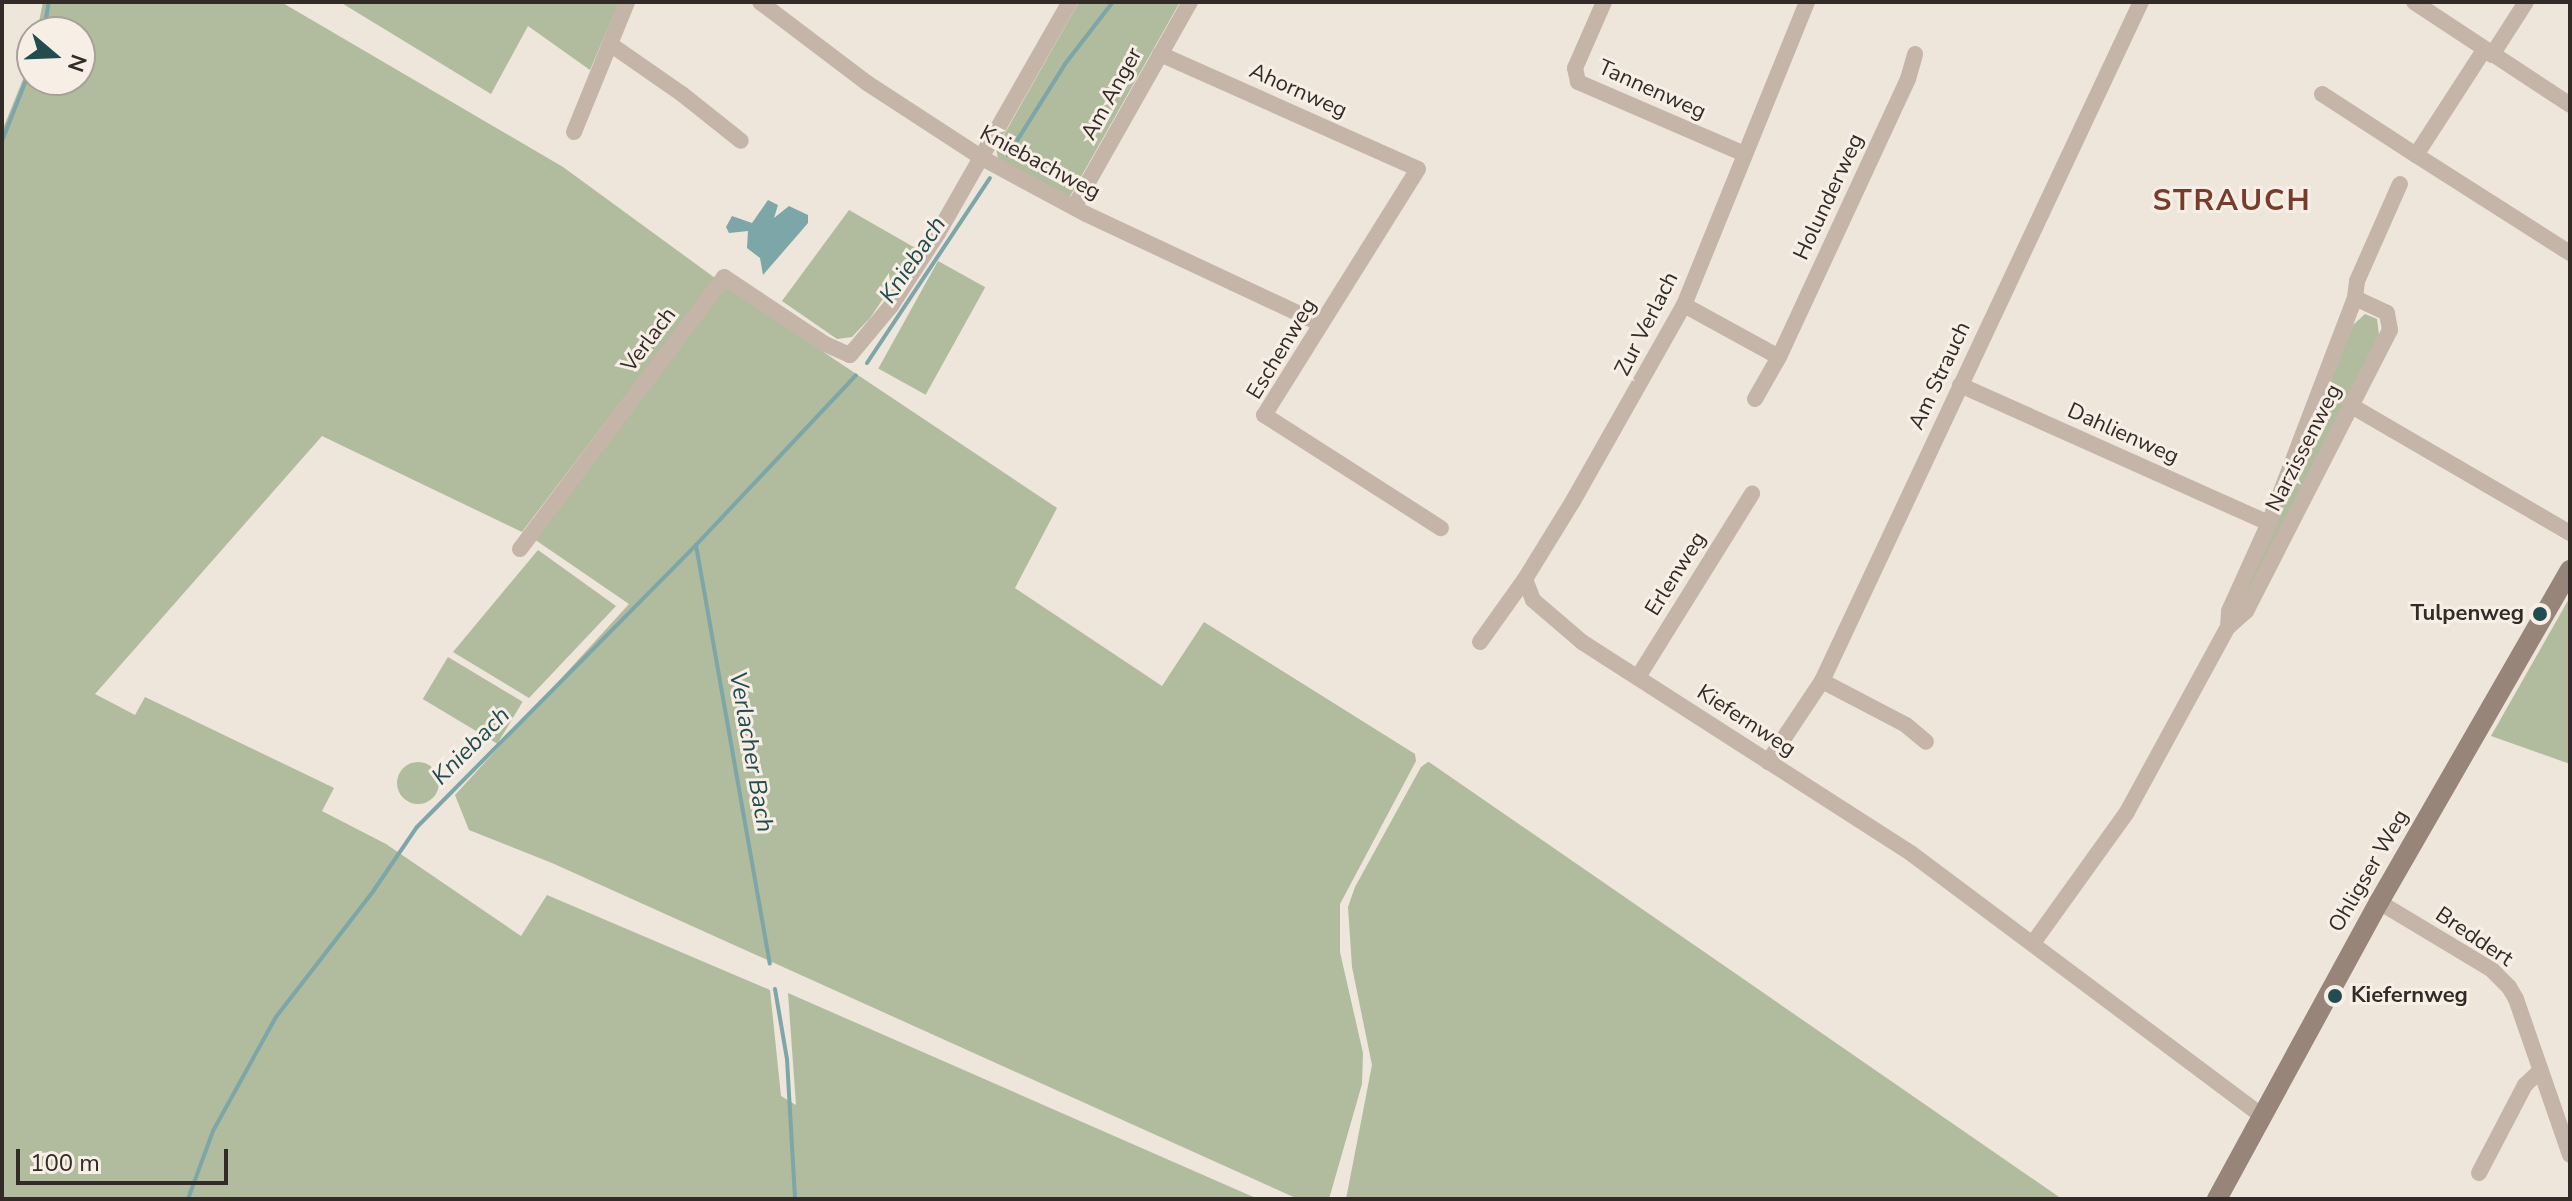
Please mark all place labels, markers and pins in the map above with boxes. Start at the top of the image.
place label: Tulpenweg [2411,601,2524,627]
marker: Tulpenweg [2531,605,2549,623]
place label: Kiefernweg [2351,983,2468,1009]
marker: Kiefernweg [2326,987,2344,1005]

